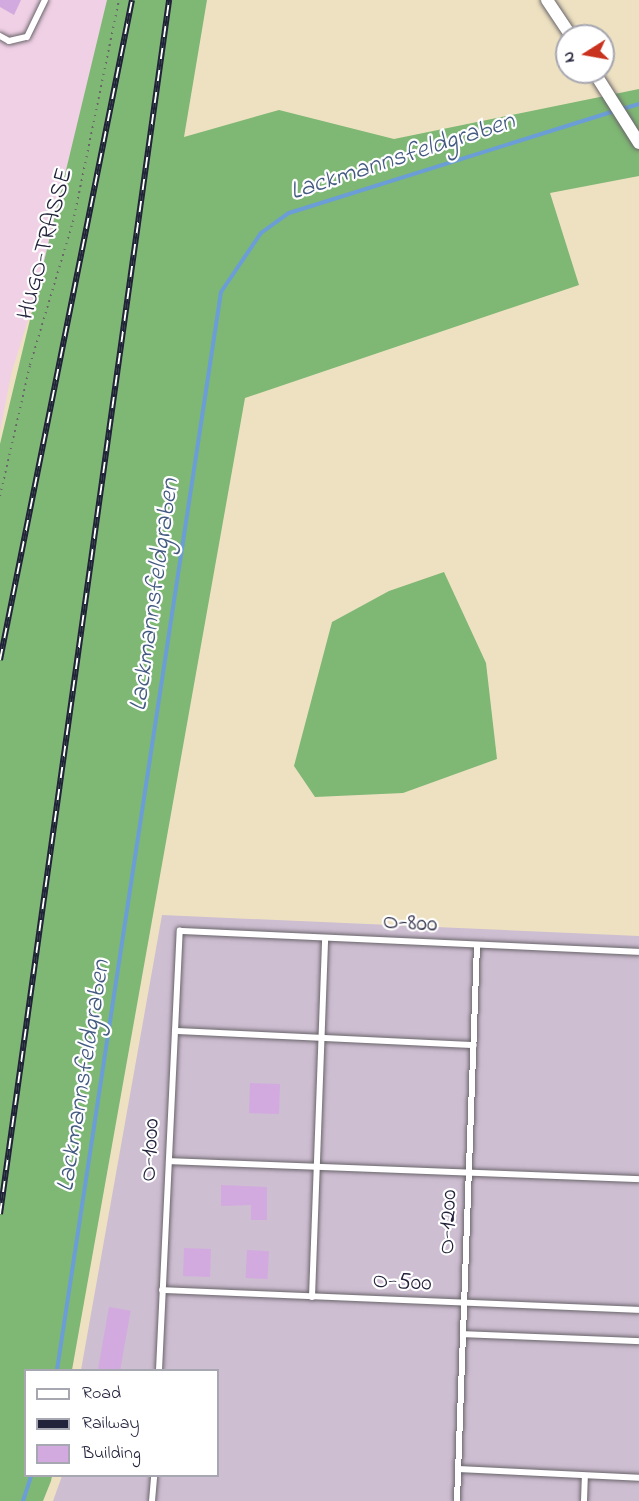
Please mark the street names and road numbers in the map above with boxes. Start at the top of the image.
street label: HUGO-TRASSE [12,165,80,323]
street label: O-800 [382,908,438,940]
street label: O-1000 [135,1118,167,1182]
street label: O-1200 [433,1189,465,1255]
street label: O-500 [372,1267,432,1299]

